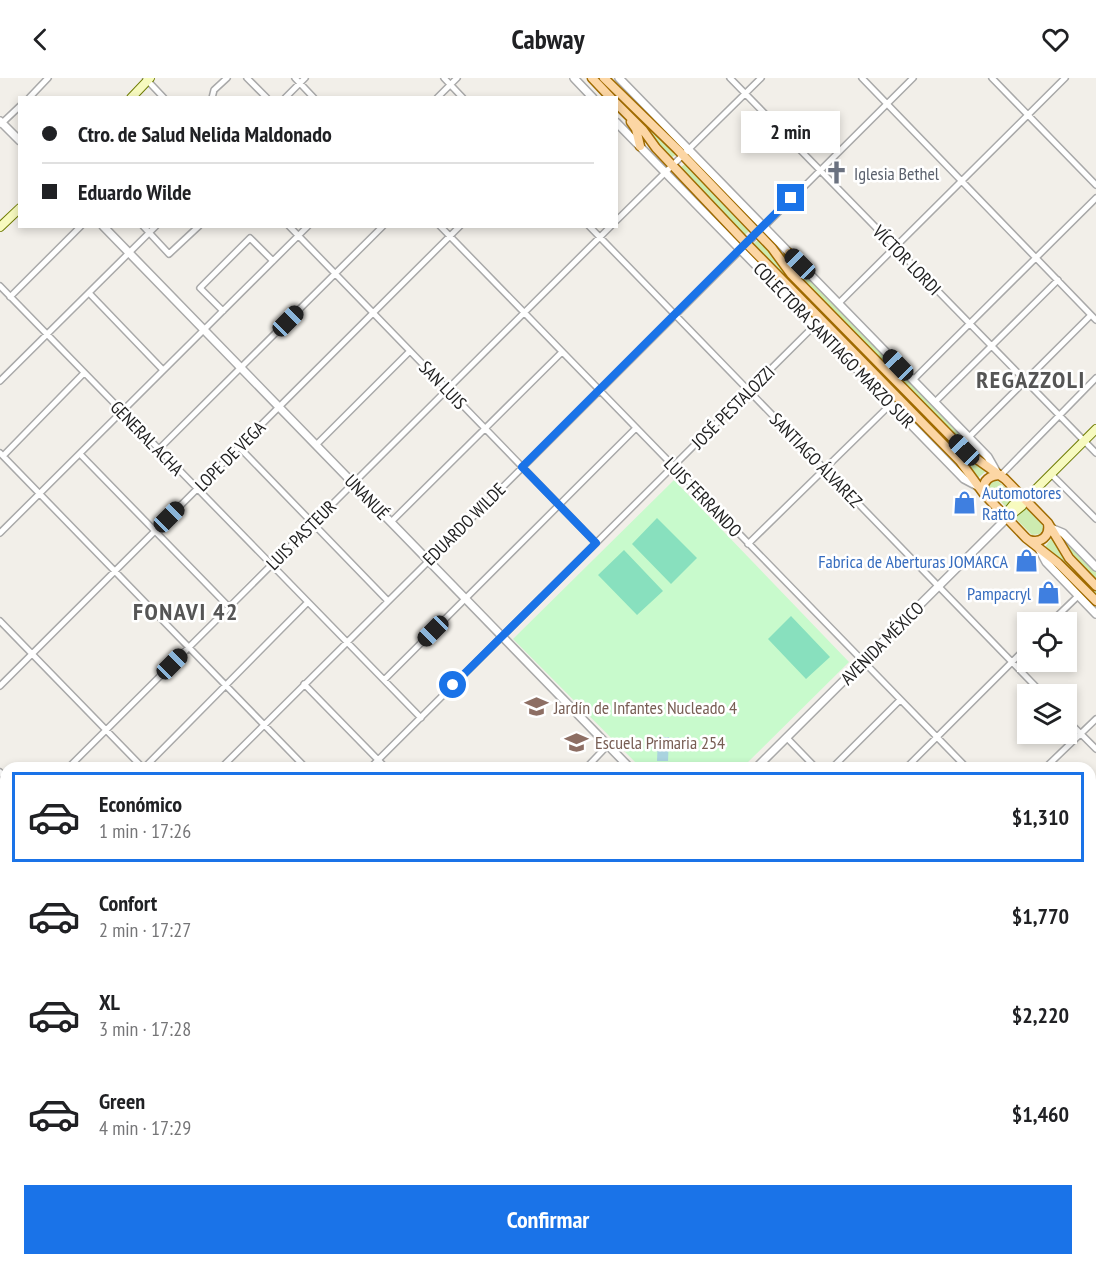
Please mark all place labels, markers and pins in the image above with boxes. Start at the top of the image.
church icon: Iglesia Bethel [823,160,849,186]
place label: Iglesia Bethel [854,162,940,185]
place label: Automotores Ratto [982,481,1061,525]
shop icon: Automotores Ratto [951,489,977,515]
shop icon: Fabrica de Aberturas JOMARCA [1013,548,1039,574]
place label: Fabrica de Aberturas JOMARCA [818,550,1008,573]
shop icon: Pampacryl [1036,580,1062,606]
place label: Pampacryl [967,582,1032,605]
school or university icon: Jardín de Infantes Nucleado 4 [523,694,549,720]
place label: Jardín de Infantes Nucleado 4 [553,696,737,719]
school or university icon: Escuela Primaria 254 [564,729,590,755]
place label: Escuela Primaria 254 [595,731,725,754]

